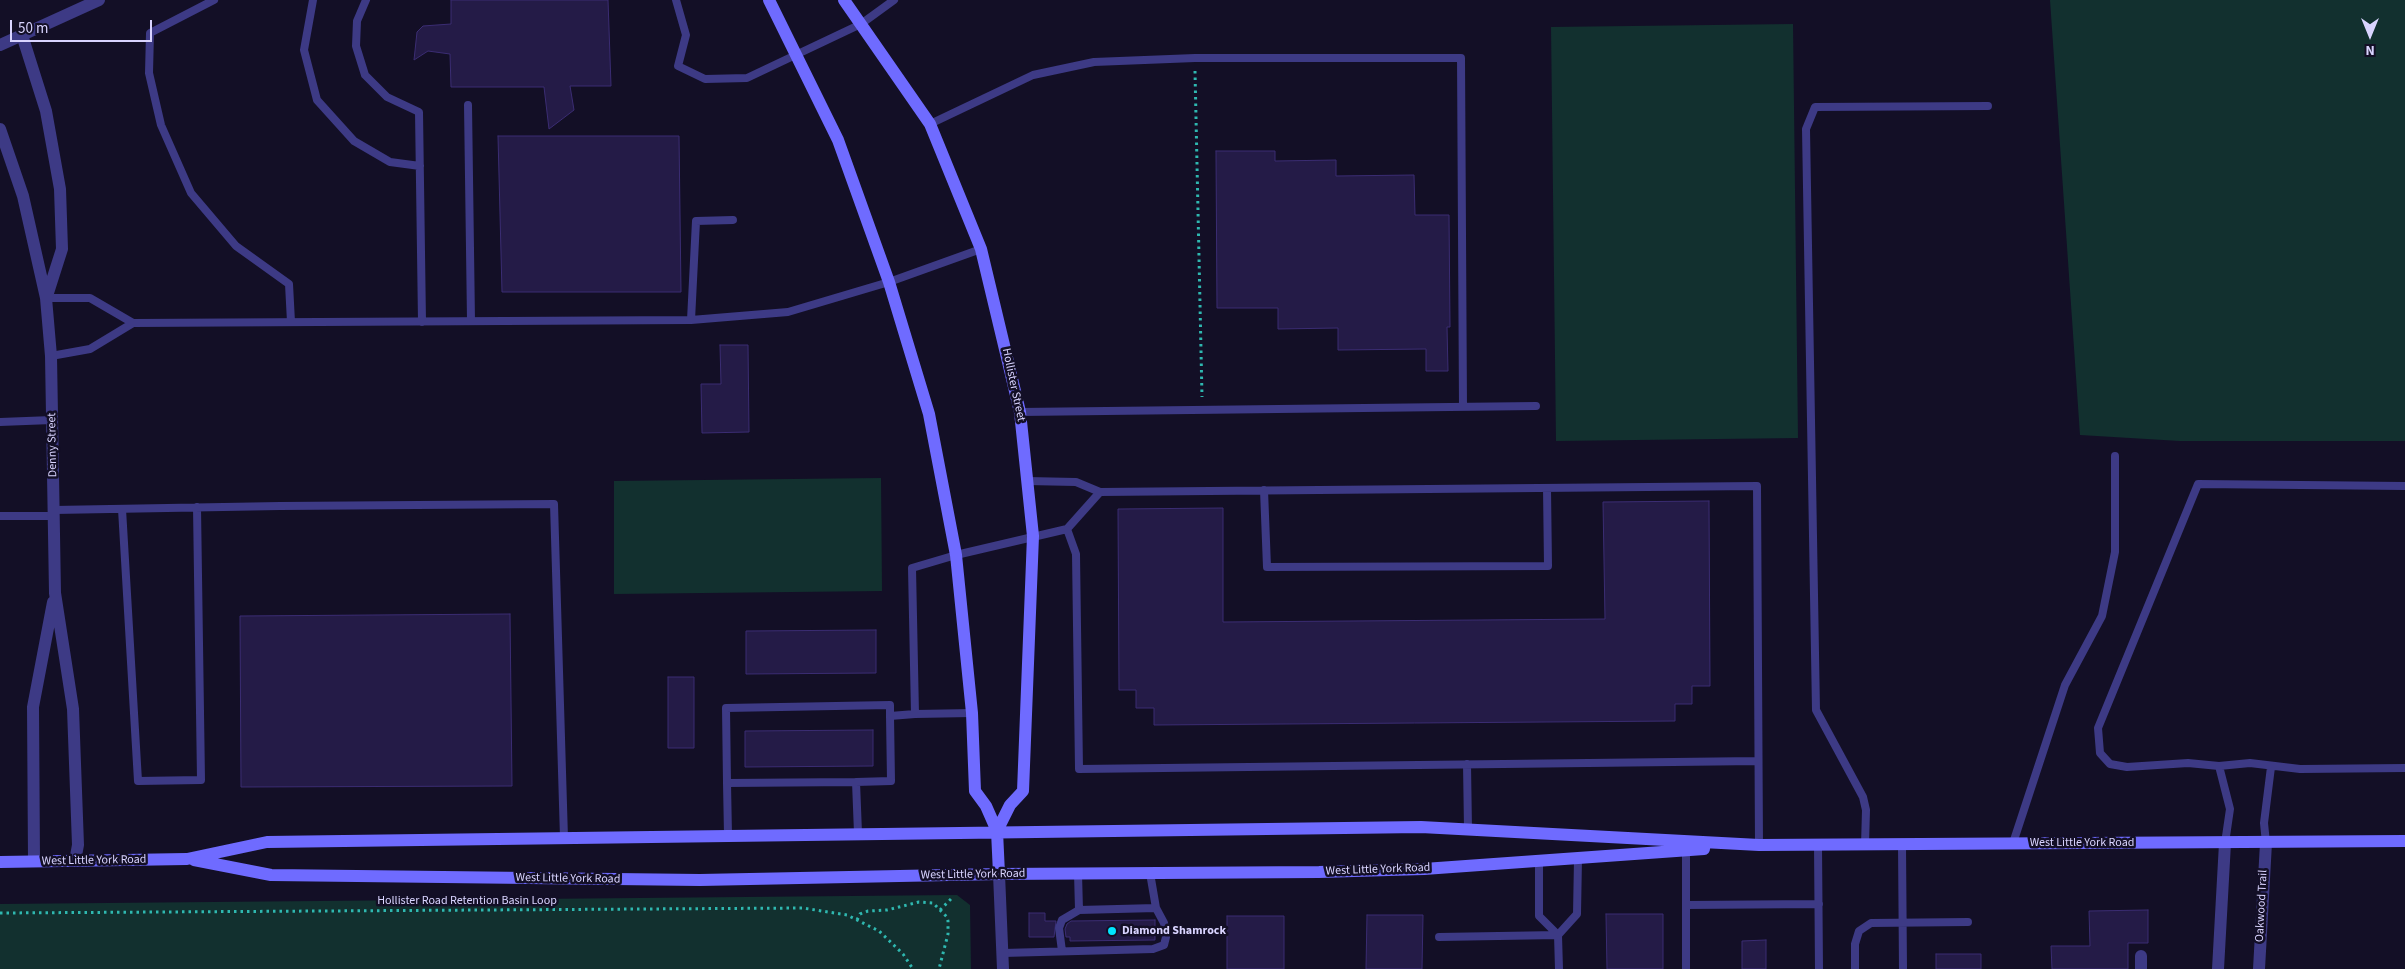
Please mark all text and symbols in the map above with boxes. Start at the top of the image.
scale bar [12,10,155,42]
north arrow [2345,10,2395,60]
text: 50 m [18,18,48,39]
text: N [2365,40,2375,60]
street label: Hollister Street [998,347,1028,423]
street label: Denny Street [45,413,61,477]
street label: West Little York Road [2030,836,2134,850]
street label: West Little York Road [42,853,146,869]
street label: West Little York Road [1325,861,1431,879]
street label: West Little York Road [921,867,1025,883]
street label: Oakwood Trail [2253,869,2271,943]
street label: West Little York Road [516,871,620,887]
street label: Hollister Road Retention Basin Loop [377,894,557,908]
place label: Diamond Shamrock [1122,924,1226,938]
marker: Diamond Shamrock [1106,925,1118,937]

